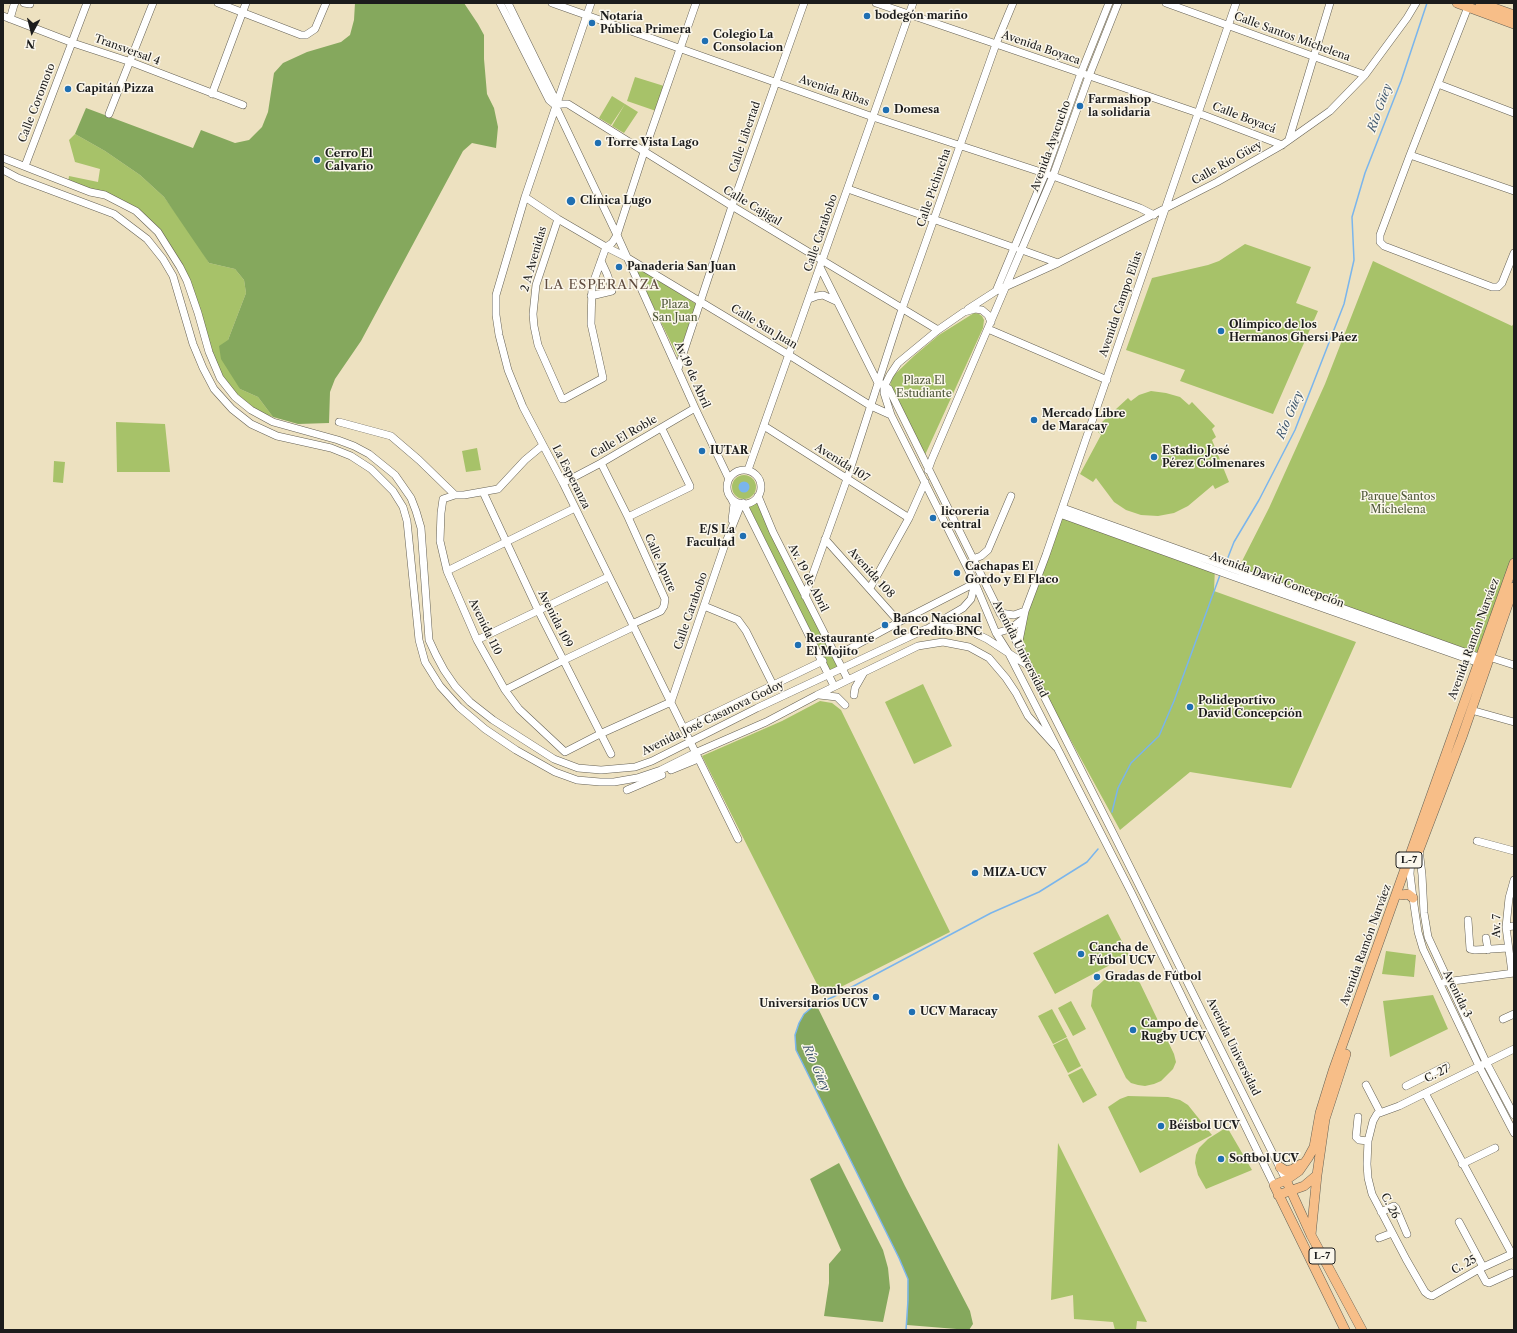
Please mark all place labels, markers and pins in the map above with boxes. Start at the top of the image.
place label: bodegón mariño [875,9,968,23]
place label: Notaría Pública Primera [600,10,691,36]
marker: bodegón mariño [862,11,872,21]
marker: Notaría Pública Primera [587,18,597,28]
place label: Colegio La Consolacion [713,28,783,54]
marker: Colegio La Consolacion [700,36,710,46]
place label: Capitán Pizza [76,82,154,96]
marker: Capitán Pizza [63,84,73,94]
place label: Farmashop la solidaria [1088,93,1151,119]
marker: Farmashop la solidaria [1075,101,1085,111]
place label: Domesa [894,103,940,117]
marker: Domesa [881,105,891,115]
place label: Torre Vista Lago [606,136,699,150]
marker: Torre Vista Lago [593,138,603,148]
place label: Cerro El Calvario [325,147,373,173]
marker: Cerro El Calvario [312,155,322,165]
place label: Clínica Lugo [580,194,651,208]
marker: Clínica Lugo [565,195,577,207]
place label: Panaderia San Juan [627,260,736,274]
marker: Panaderia San Juan [614,262,624,272]
place label: Olímpico de los Hermanos Ghersi Páez [1229,318,1358,344]
marker: Olímpico de los Hermanos Ghersi Páez [1216,326,1226,336]
place label: Mercado Libre de Maracay [1042,407,1125,433]
marker: Mercado Libre de Maracay [1029,415,1039,425]
place label: IUTAR [710,444,748,458]
place label: Estadio José Pérez Colmenares [1162,444,1265,470]
marker: IUTAR [697,446,707,456]
marker: Estadio José Pérez Colmenares [1149,452,1159,462]
place label: licoreria central [941,505,989,531]
marker: licoreria central [928,513,938,523]
place label: E/S La Facultad [686,523,735,549]
marker: E/S La Facultad [738,531,748,541]
place label: Cachapas El Gordo y El Flaco [965,560,1058,586]
marker: Cachapas El Gordo y El Flaco [952,568,962,578]
place label: Banco Nacional de Credito BNC [893,612,982,638]
marker: Banco Nacional de Credito BNC [880,620,890,630]
place label: Restaurante El Mojito [806,632,874,658]
marker: Restaurante El Mojito [793,640,803,650]
place label: Polideportivo David Concepción [1198,694,1302,720]
marker: Polideportivo David Concepción [1185,702,1195,712]
place label: MIZA-UCV [983,866,1047,880]
marker: MIZA-UCV [970,868,980,878]
place label: Cancha de Fútbol UCV [1089,941,1155,967]
marker: Cancha de Fútbol UCV [1076,949,1086,959]
place label: Gradas de Fútbol [1105,970,1201,984]
marker: Gradas de Fútbol [1092,972,1102,982]
place label: Bomberos Universitarios UCV [759,984,868,1010]
marker: Bomberos Universitarios UCV [871,992,881,1002]
place label: UCV Maracay [920,1005,998,1019]
marker: UCV Maracay [907,1007,917,1017]
place label: Campo de Rugby UCV [1141,1017,1206,1043]
marker: Campo de Rugby UCV [1128,1025,1138,1035]
place label: Béisbol UCV [1169,1119,1240,1133]
marker: Béisbol UCV [1156,1121,1166,1131]
place label: Softbol UCV [1229,1152,1299,1166]
marker: Softbol UCV [1216,1154,1226,1164]

